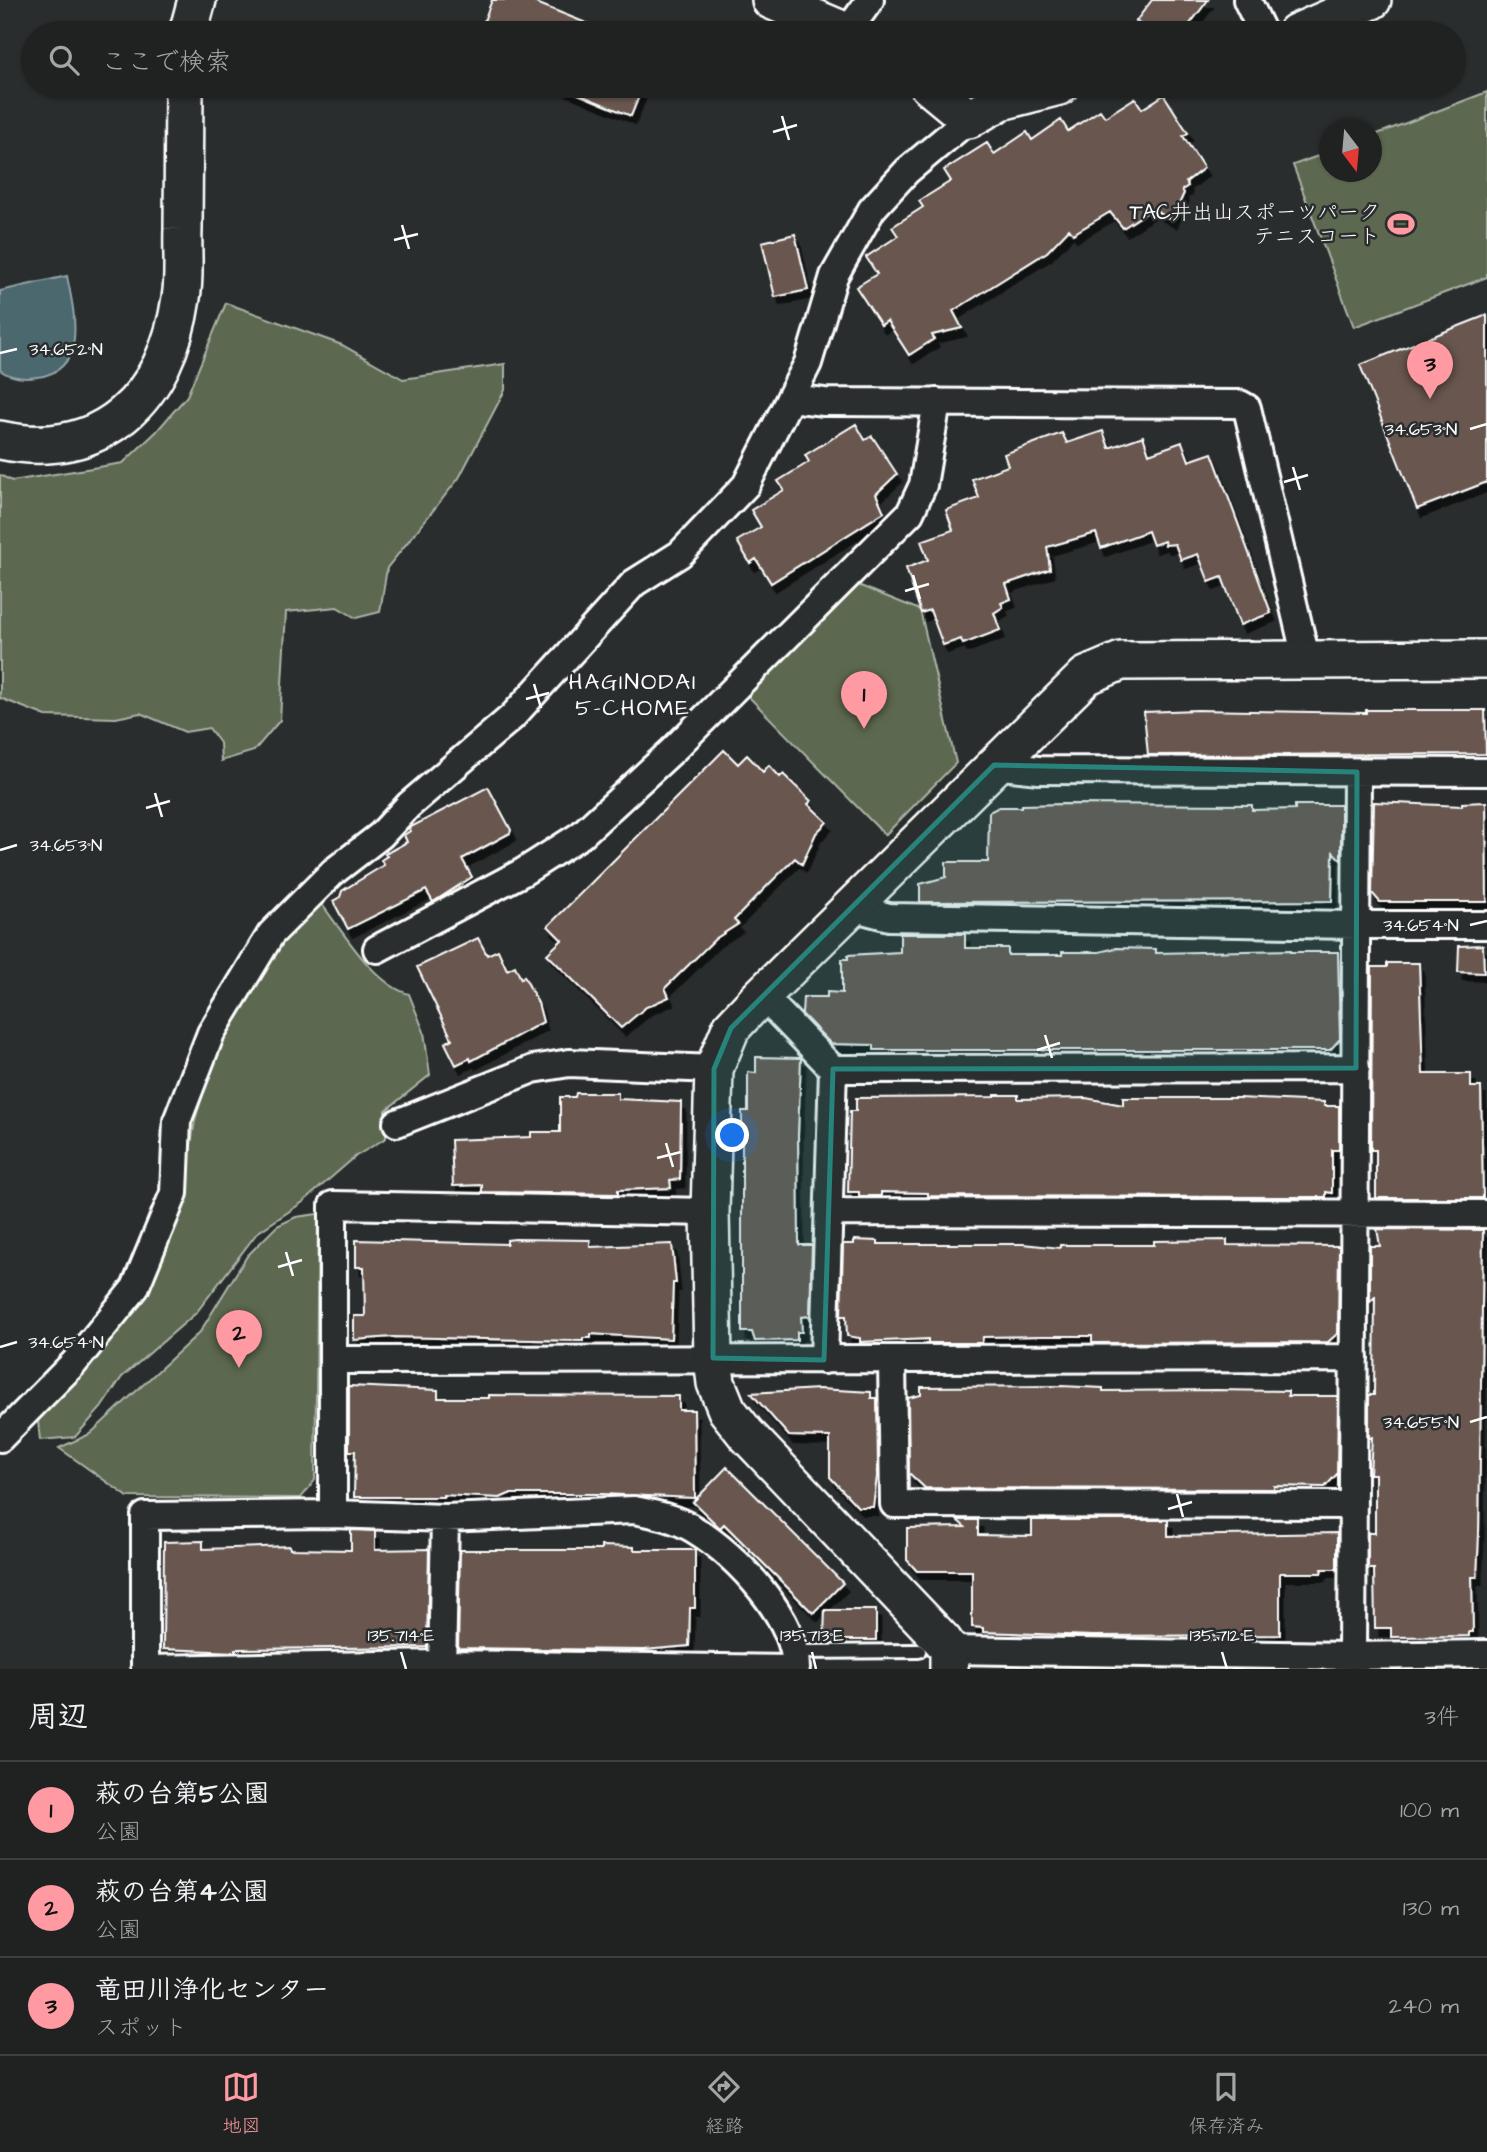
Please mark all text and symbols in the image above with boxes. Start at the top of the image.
search box [21,21,1466,98]
icon: search [45,41,83,79]
text: ここで検索 [101,44,231,80]
north arrow [1319,119,1382,182]
place label: TAC井出山スポーツパーク テニスコート [1129,198,1380,251]
sports icon: TAC井出山スポーツパーク テニスコート [1386,209,1416,239]
text: 34.652°N [29,337,103,362]
pin: 3 [1407,341,1453,399]
text: 34.653°N [1385,417,1457,442]
district label: HAGINODAI 5-CHOME [568,666,698,724]
pin: 1 [841,671,887,729]
text: 34.653°N [30,833,102,858]
text: 34.654°N [1383,913,1459,938]
your location [715,1118,749,1152]
pin: 2 [216,1310,262,1368]
text: 34.654°N [28,1330,104,1355]
text: 34.655°N [1383,1410,1459,1435]
text: 135.714°E [368,1623,435,1648]
text: 135.713°E [780,1623,844,1648]
text: 135.712°E [1189,1623,1255,1648]
text: 周辺 [28,1696,88,1738]
text: 3件 [1424,1701,1459,1733]
text: 萩の台第5公園 [95,1776,269,1812]
text: 1 [50,1794,52,1826]
text: 100 m [1400,1794,1459,1826]
text: 公園 [95,1816,141,1848]
text: 萩の台第4公園 [95,1874,269,1910]
text: 2 [44,1892,58,1924]
text: 130 m [1403,1892,1459,1924]
text: 公園 [95,1914,141,1946]
text: 竜田川浄化センター [95,1972,329,2008]
text: 3 [45,1990,57,2022]
text: 240 m [1389,1990,1459,2022]
text: スポット [95,2012,187,2044]
tab: 地図 [222,2068,261,2140]
tab: 経路 [705,2068,744,2140]
tab: 保存済み [1188,2068,1265,2140]

